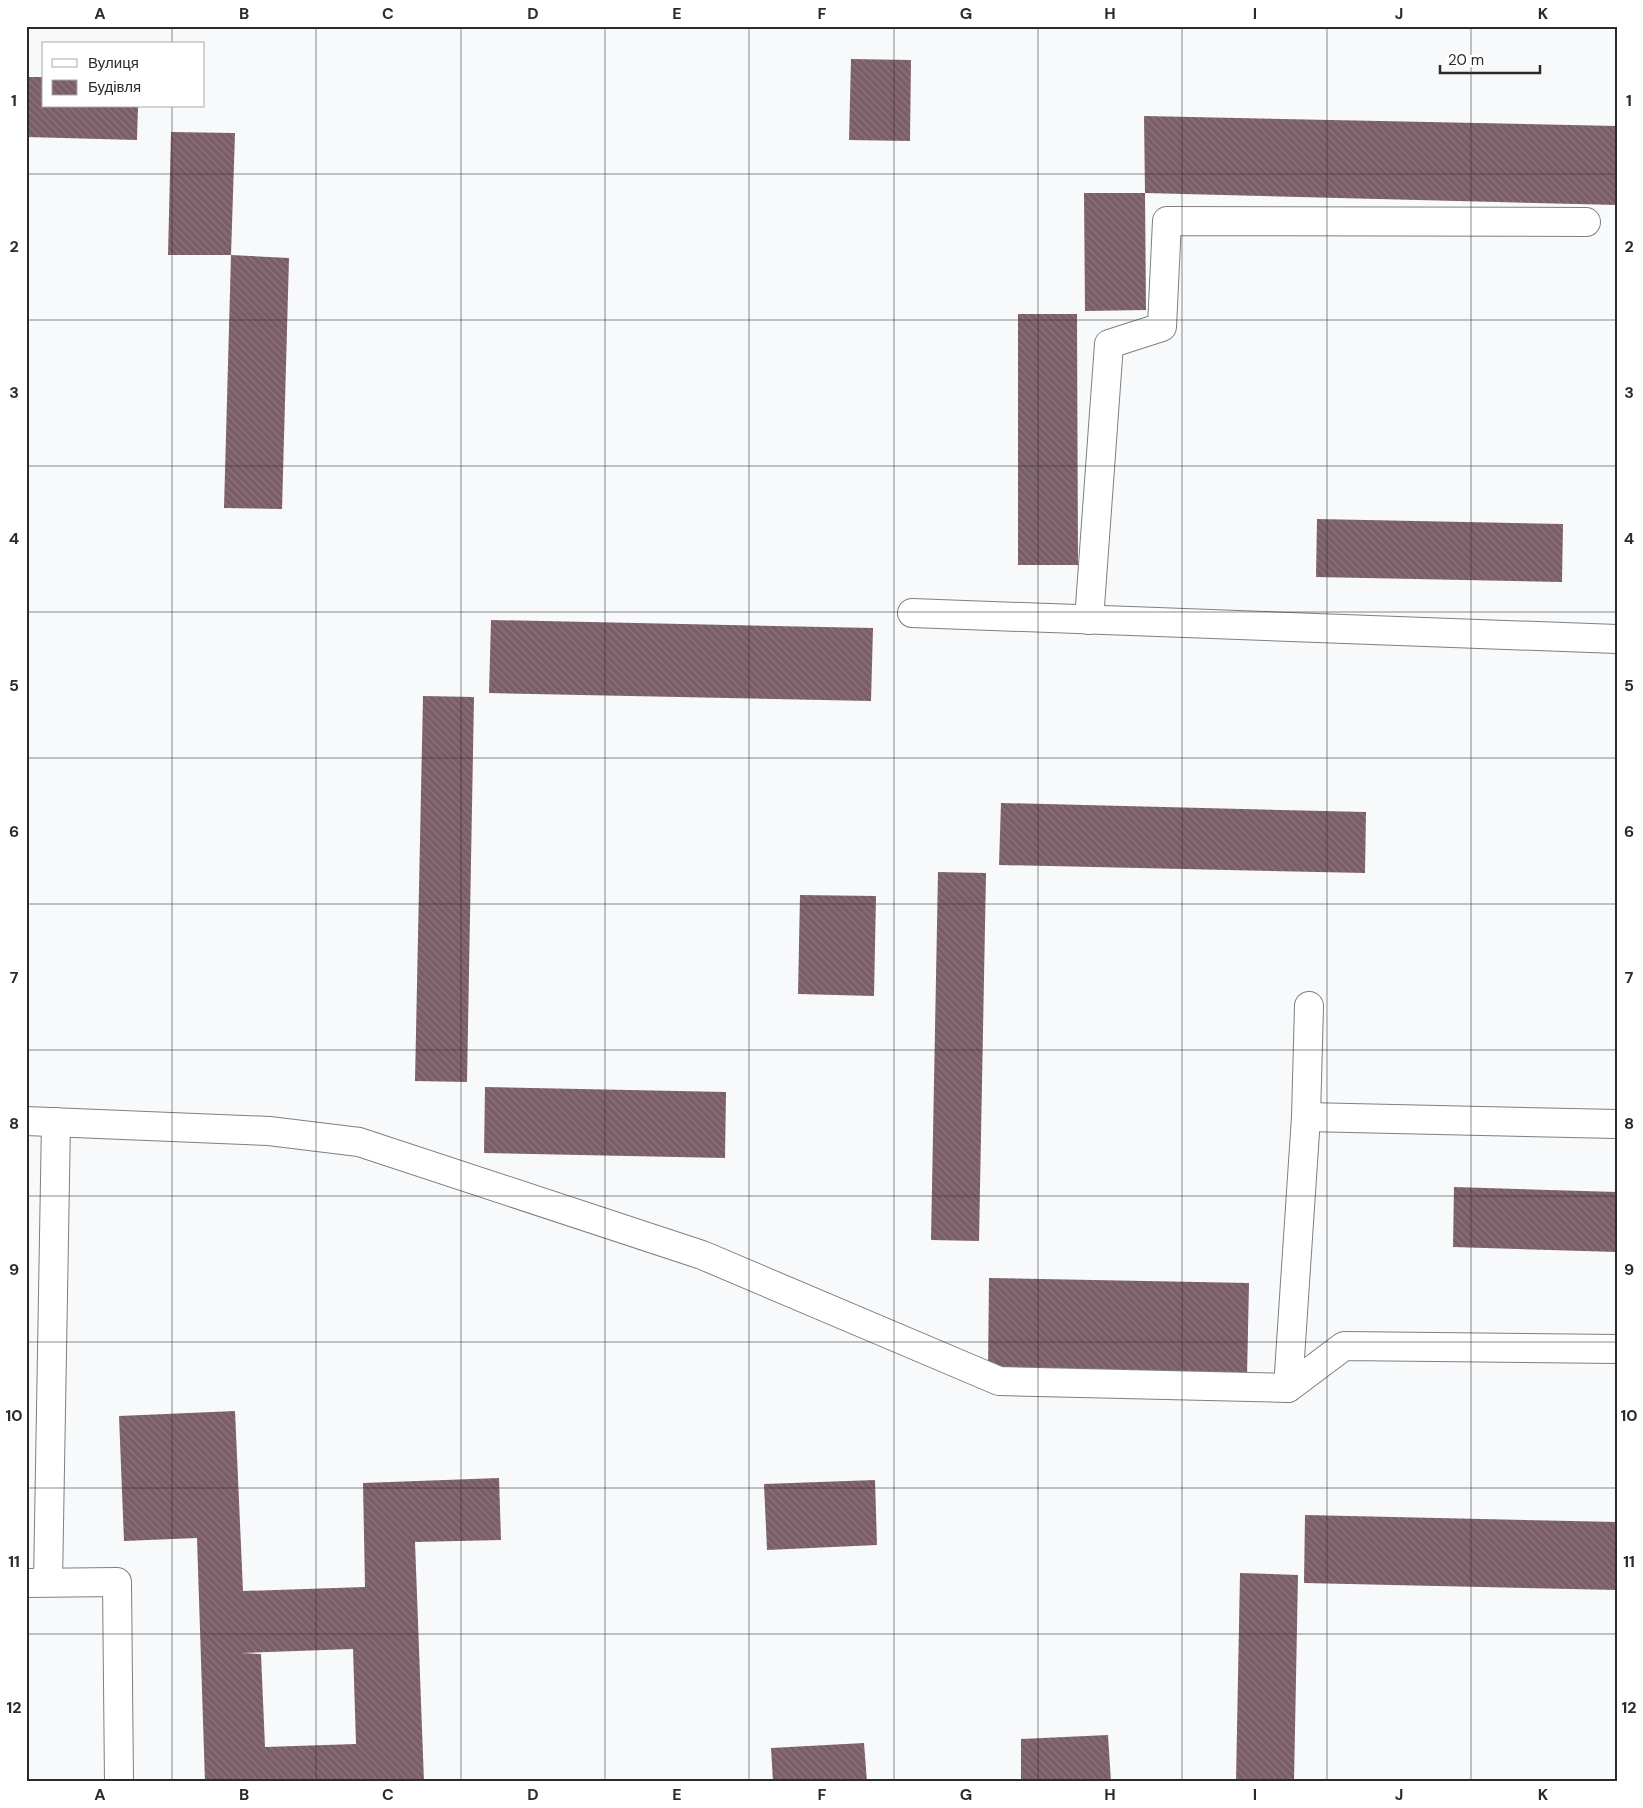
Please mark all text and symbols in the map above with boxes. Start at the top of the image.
text: A [94,3,106,24]
text: B [239,3,249,24]
text: C [382,3,394,24]
text: D [527,3,539,24]
text: E [672,3,682,24]
text: F [818,3,827,24]
text: G [960,3,972,24]
text: H [1104,3,1116,24]
text: I [1253,3,1257,24]
text: J [1395,3,1403,24]
text: K [1538,3,1549,24]
legend [42,42,205,108]
scale bar [1440,42,1540,74]
text: 20 m [1448,50,1484,70]
text: Вулиця [88,53,139,73]
text: Будівля [88,77,141,97]
text: 1 [11,90,17,111]
text: 1 [1626,90,1632,111]
text: 2 [9,236,19,257]
text: 2 [1624,236,1634,257]
text: 3 [9,382,19,403]
text: 3 [1624,382,1634,403]
text: 4 [9,528,19,549]
text: 4 [1624,528,1634,549]
text: 5 [9,675,19,696]
text: 5 [1624,675,1634,696]
text: 6 [9,821,19,842]
text: 6 [1624,821,1634,842]
text: 7 [10,967,19,988]
text: 7 [1625,967,1634,988]
text: 8 [9,1113,19,1134]
text: 8 [1624,1113,1634,1134]
text: 9 [9,1259,19,1280]
text: 9 [1624,1259,1634,1280]
text: 10 [5,1405,23,1426]
text: 10 [1620,1405,1638,1426]
text: 11 [8,1551,20,1572]
text: 11 [1623,1551,1635,1572]
text: 12 [6,1697,22,1718]
text: 12 [1621,1697,1637,1718]
text: A [94,1784,106,1805]
text: B [239,1784,249,1805]
text: C [382,1784,394,1805]
text: D [527,1784,539,1805]
text: E [672,1784,682,1805]
text: F [818,1784,827,1805]
text: G [960,1784,972,1805]
text: H [1104,1784,1116,1805]
text: I [1253,1784,1257,1805]
text: J [1395,1784,1403,1805]
text: K [1538,1784,1549,1805]

